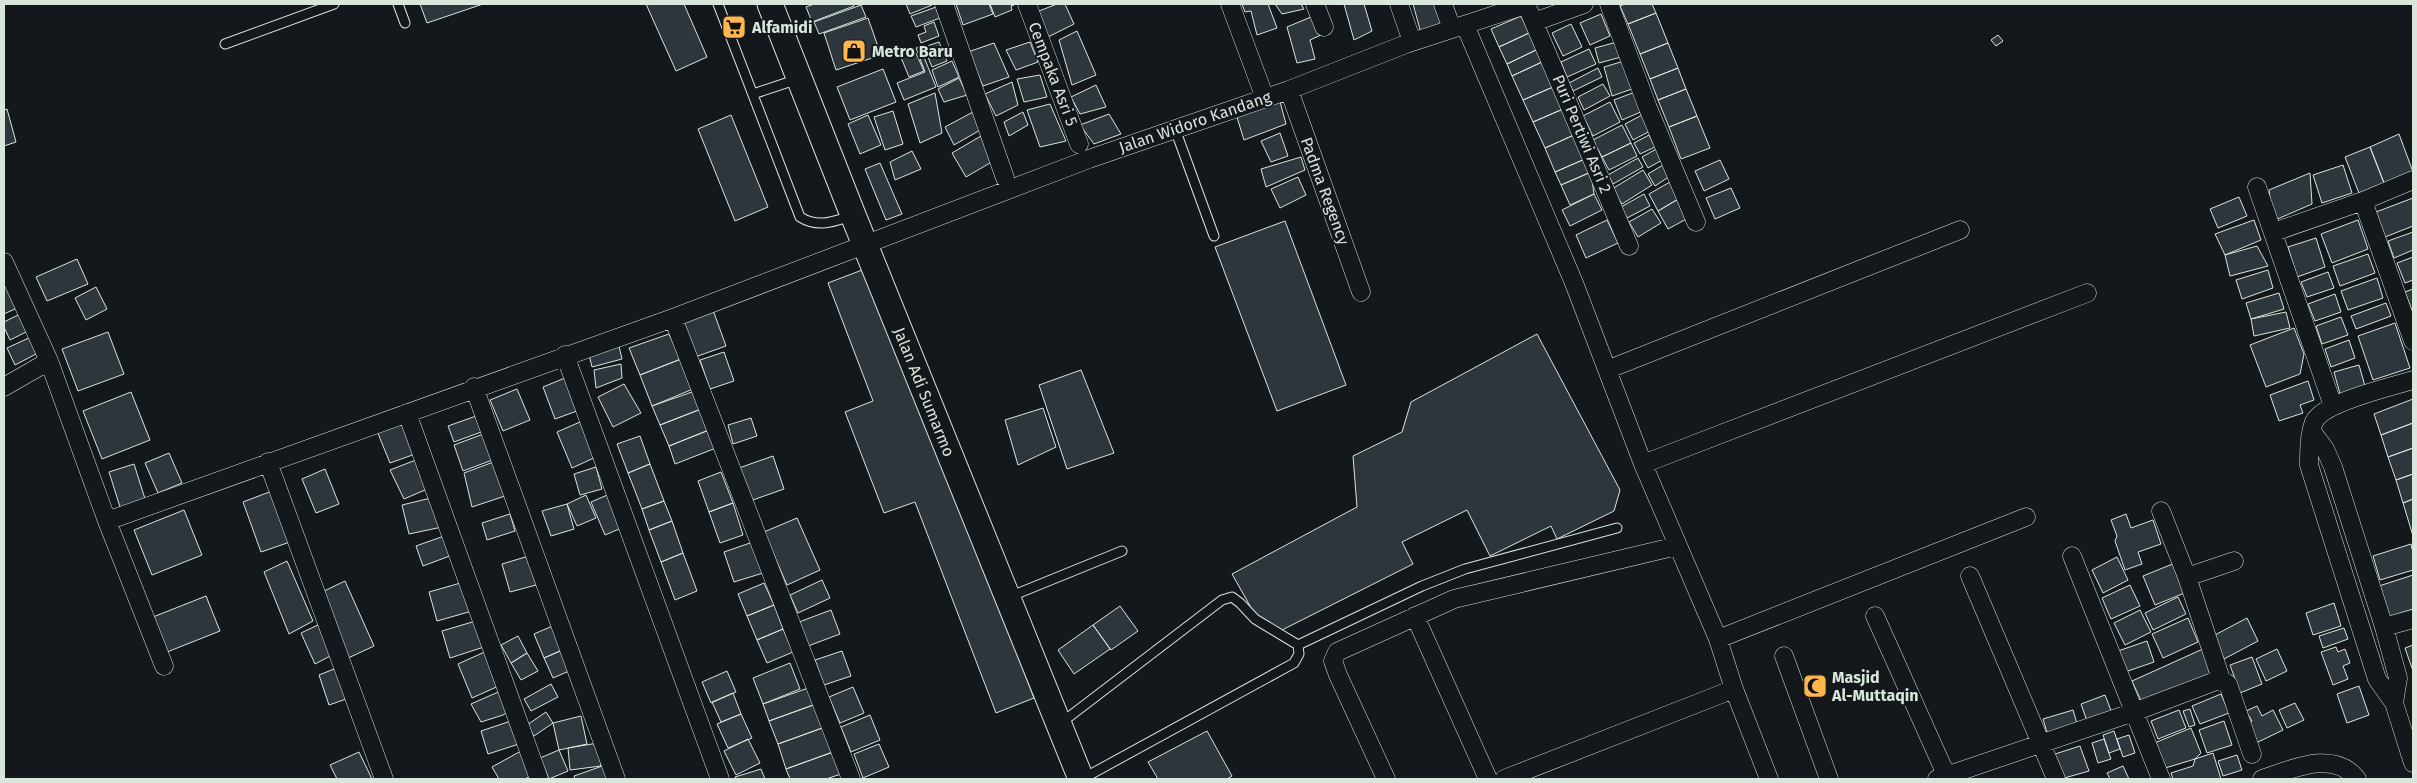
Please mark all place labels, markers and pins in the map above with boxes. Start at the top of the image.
supermarket icon: Alfamidi [721,14,747,40]
place label: Alfamidi [751,18,812,37]
shop icon: Metro Baru [841,38,867,64]
place label: Metro Baru [872,42,953,61]
place label: Masjid Al-Muttaqin [1831,668,1919,705]
mosque icon: Masjid Al-Muttaqin [1802,673,1828,699]

